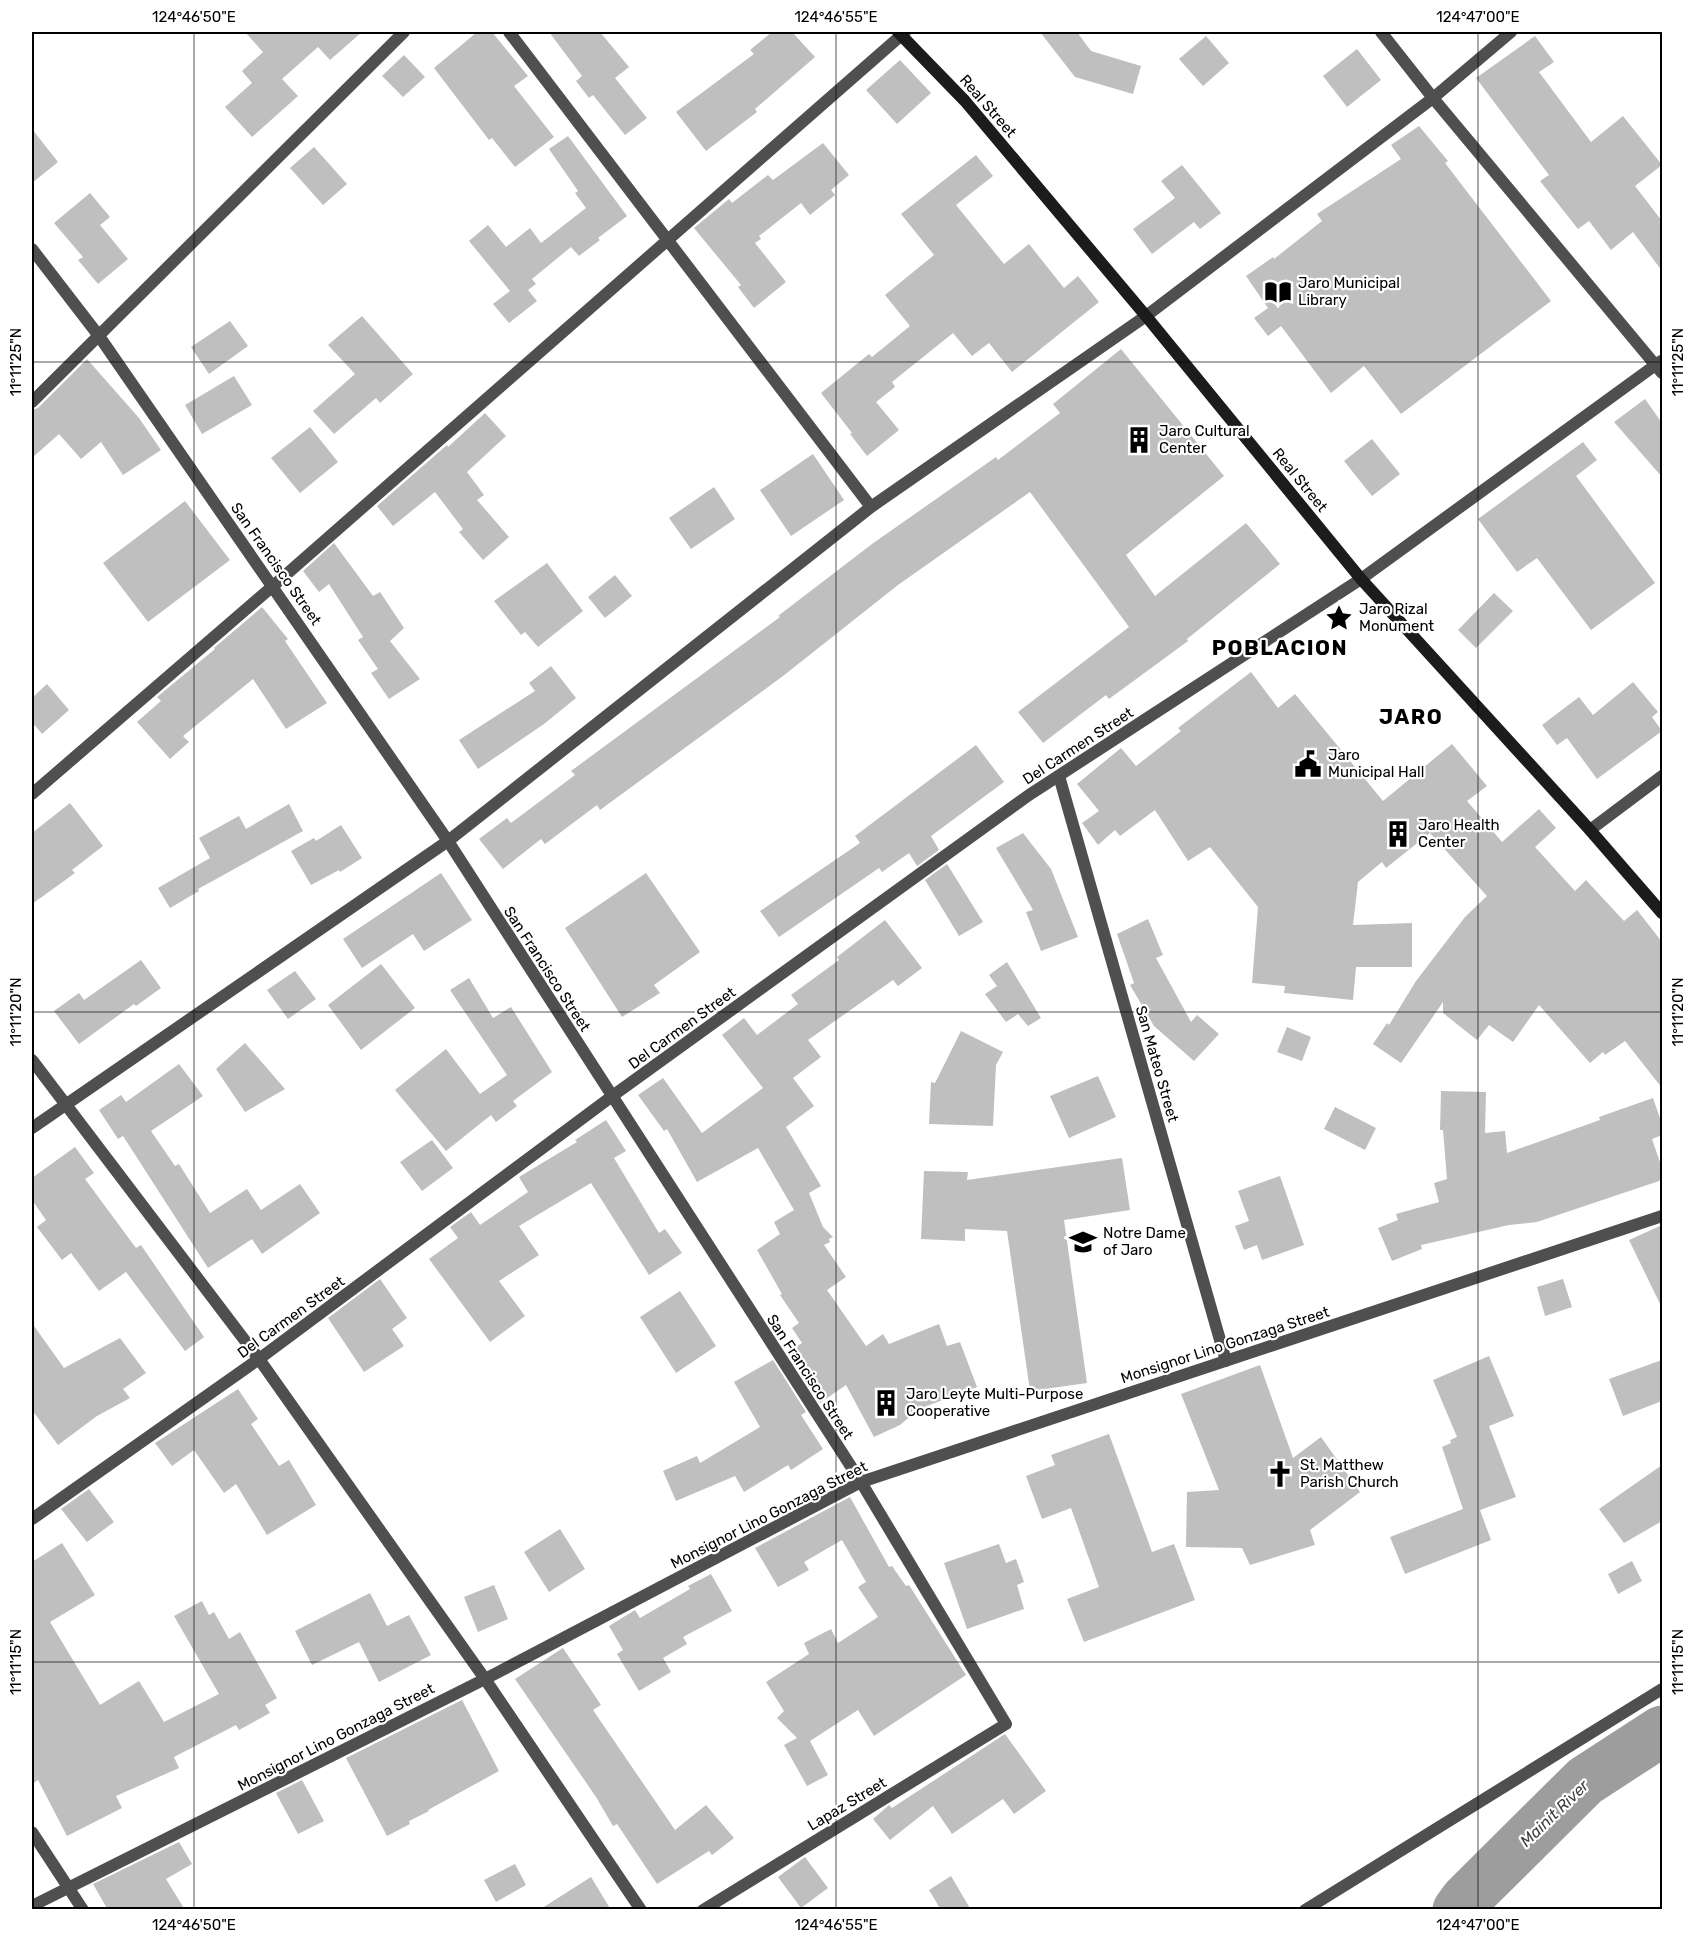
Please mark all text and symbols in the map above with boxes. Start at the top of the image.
text: 124°46'50"E [152,8,236,26]
text: 124°46'55"E [794,8,878,26]
text: 124°47'00"E [1436,8,1520,26]
street label: Real Street [956,71,1020,141]
place label: Jaro Municipal Library [1298,274,1400,309]
library icon: Jaro Municipal Library [1263,277,1293,307]
text: 11°11'25"N [7,328,25,396]
text: 11°11'25"N [1669,328,1687,396]
place label: Jaro Cultural Center [1159,422,1250,457]
building icon: Jaro Cultural Center [1124,425,1154,455]
street label: Real Street [1269,444,1331,516]
street label: San Francisco Street [227,499,325,629]
place label: Jaro Rizal Monument [1359,600,1434,635]
place icon: Jaro Rizal Monument [1324,603,1354,633]
district label: POBLACION [1212,635,1348,660]
street label: Del Carmen Street [1019,704,1137,788]
district label: JARO [1379,704,1443,729]
place label: Jaro Municipal Hall [1328,746,1424,781]
public building icon: Jaro Municipal Hall [1293,749,1323,779]
place label: Jaro Health Center [1418,816,1500,851]
building icon: Jaro Health Center [1383,819,1413,849]
street label: San Francisco Street [500,903,594,1035]
text: 11°11'20"N [7,977,25,1047]
text: 11°11'20"N [1669,977,1687,1047]
street label: Del Carmen Street [625,983,739,1073]
street label: San Mateo Street [1132,1004,1182,1124]
place label: Notre Dame of Jaro [1103,1224,1186,1259]
school or university icon: Notre Dame of Jaro [1068,1227,1098,1257]
street label: Del Carmen Street [234,1272,348,1362]
street label: Monsignor Lino Gonzaga Street [1118,1303,1332,1387]
street label: San Francisco Street [763,1311,857,1443]
place label: Jaro Leyte Multi-Purpose Cooperative [906,1385,1083,1420]
building icon: Jaro Leyte Multi-Purpose Cooperative [871,1388,901,1418]
place label: St. Matthew Parish Church [1300,1456,1399,1491]
street label: Monsignor Lino Gonzaga Street [668,1457,870,1573]
church icon: St. Matthew Parish Church [1265,1459,1295,1489]
text: 11°11'15"N [7,1629,25,1695]
text: 11°11'15"N [1669,1629,1687,1695]
street label: Monsignor Lino Gonzaga Street [235,1679,437,1795]
street label: Lapaz Street [804,1773,890,1835]
water label: Mainit River [1516,1775,1593,1851]
text: 124°46'50"E [152,1916,236,1934]
text: 124°46'55"E [794,1916,878,1934]
text: 124°47'00"E [1436,1916,1520,1934]

